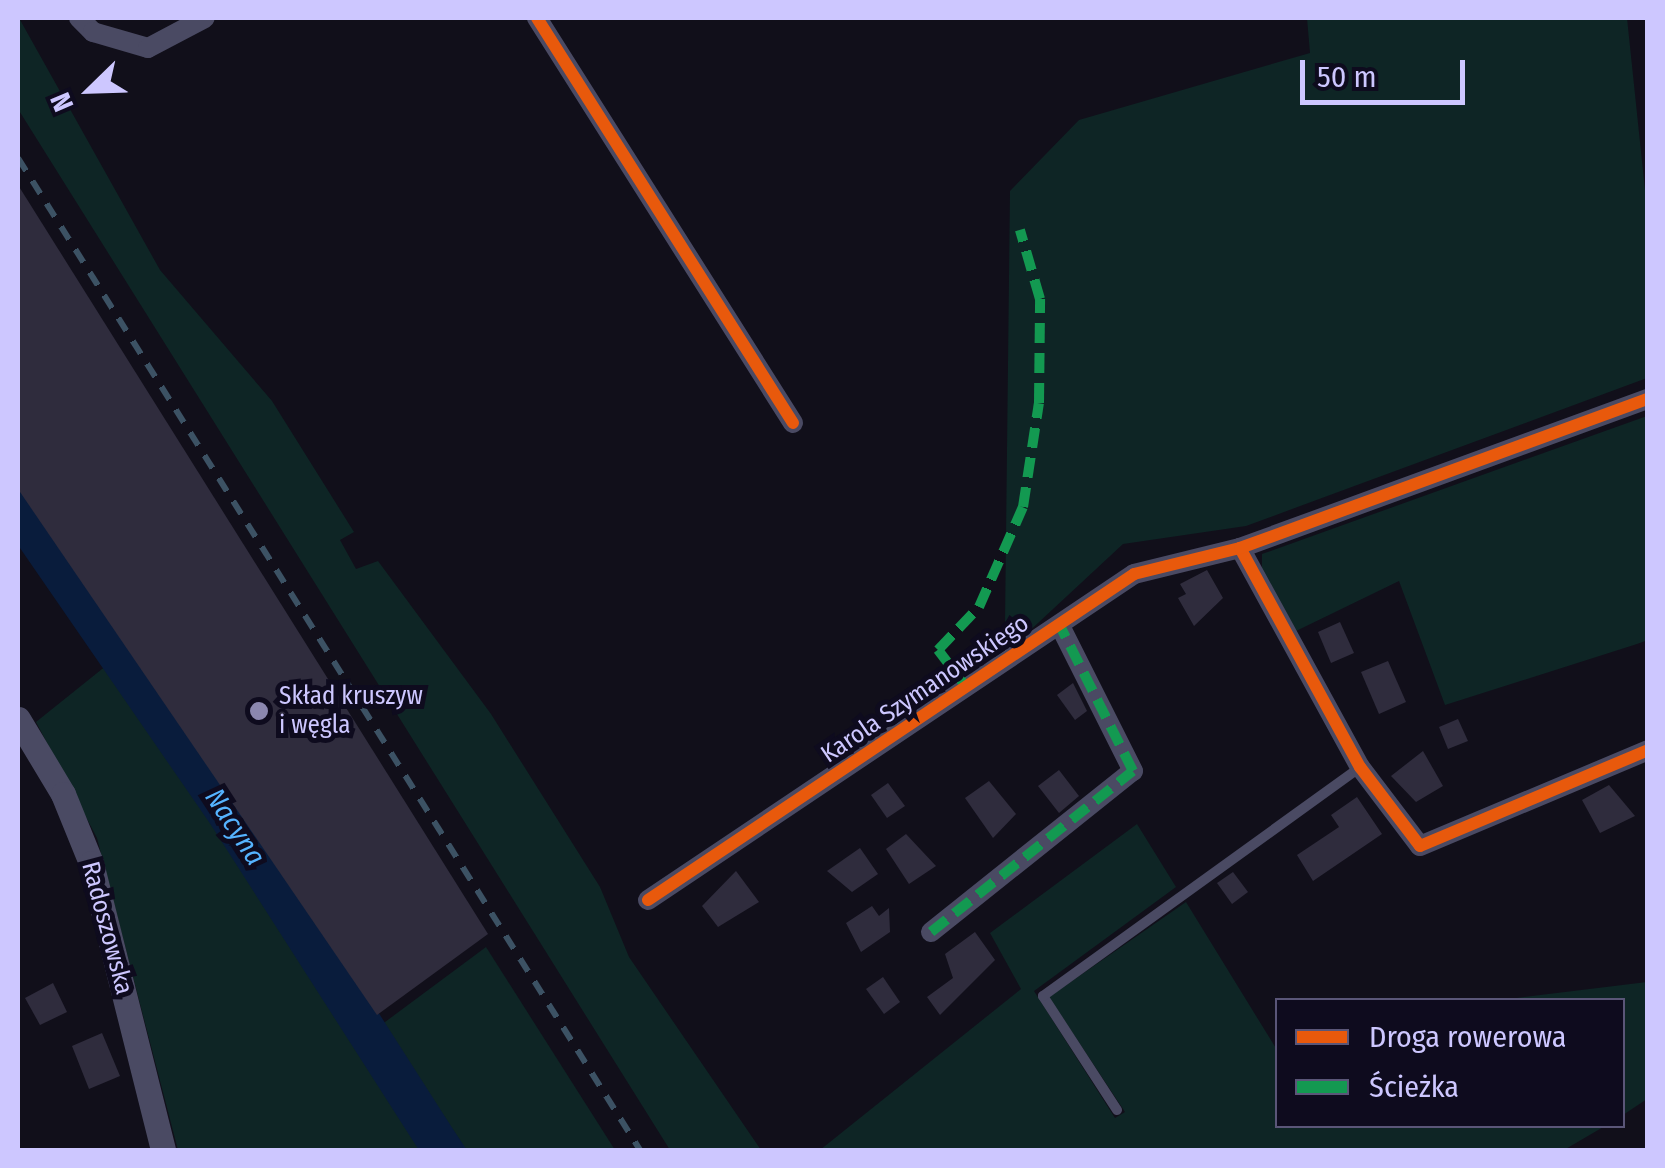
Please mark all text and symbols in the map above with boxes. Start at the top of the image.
north arrow [40,40,140,140]
scale bar [1305,40,1470,102]
text: 50 m [1317,59,1377,95]
text: N [43,88,80,116]
street label: Karola Szymanowskiego [816,608,1034,770]
place label: Skład kruszyw i węgla [279,682,423,741]
marker: Skład kruszyw i węgla [248,700,270,722]
water label: Nacyna [198,782,272,872]
street label: Radoszowska [75,858,139,998]
legend [1275,998,1625,1128]
text: Droga rowerowa [1369,1019,1566,1055]
text: Ścieżka [1369,1069,1459,1105]

